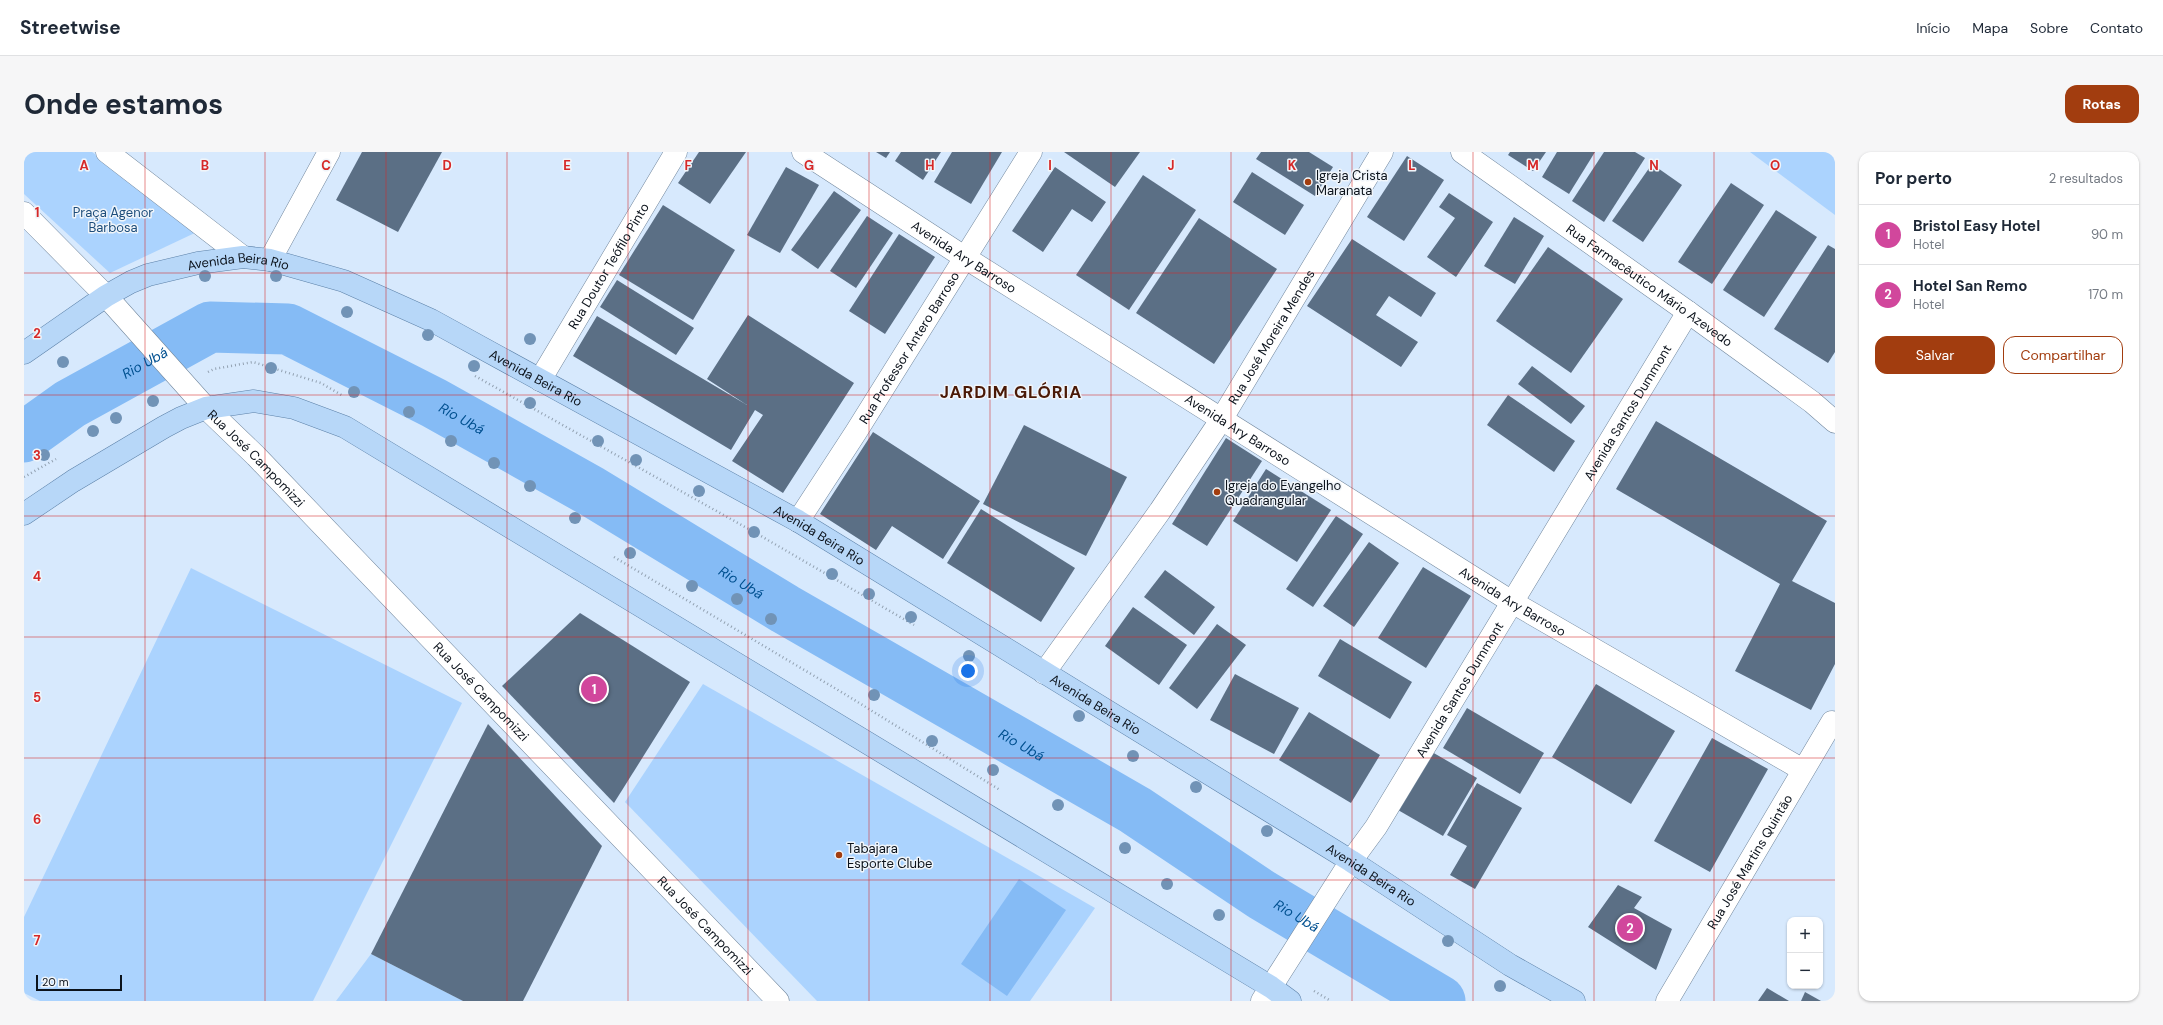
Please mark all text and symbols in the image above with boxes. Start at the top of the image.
text: Streetwise [20,15,121,40]
text: Início [1916,19,1950,37]
text: Mapa [1972,19,2008,37]
text: Sobre [2030,19,2068,37]
text: Contato [2090,19,2143,37]
button: Rotas [2065,85,2139,123]
text: Onde estamos [24,86,223,123]
text: A [79,157,89,174]
text: B [201,157,209,174]
text: C [321,157,331,174]
text: D [442,157,452,174]
text: E [563,157,571,174]
text: F [684,157,692,174]
text: G [804,157,814,174]
text: H [925,157,935,174]
text: I [1048,157,1052,174]
text: J [1167,157,1175,174]
text: K [1288,157,1297,174]
text: L [1408,157,1416,174]
text: M [1527,157,1539,174]
text: N [1649,157,1659,174]
text: O [1770,157,1780,174]
place label: Igreja Crista Maranata [1316,167,1388,199]
text: Por perto [1875,167,1952,189]
text: 2 resultados [2049,170,2123,187]
marker: Igreja Crista Maranata [1303,177,1313,187]
street label: Rua Doutor Teófilo Pinto [564,200,653,332]
text: 1 [35,204,39,221]
park label: Praça Agenor Barbosa [73,204,153,236]
text: Bristol Easy Hotel [1913,216,2040,236]
street label: Avenida Ary Barroso [908,217,1020,297]
street label: Rua Farmacêutico Mário Azevedo [1563,220,1736,351]
text: 1 [1886,226,1890,243]
text: 90 m [2091,226,2123,243]
text: Hotel [1913,236,1945,253]
street label: Avenida Beira Rio [185,249,292,274]
street label: Rua José Moreira Mendes [1224,266,1319,407]
street label: Rua Professor Antero Barroso [855,268,963,427]
text: Hotel San Remo [1913,276,2027,296]
text: 2 [1884,286,1892,303]
text: 170 m [2088,286,2123,303]
text: Hotel [1913,296,1945,313]
text: 2 [33,325,41,342]
button: Salvar [1875,336,1995,374]
button: Compartilhar [2003,336,2123,374]
street label: Avenida Santos Dummont [1580,341,1675,484]
water label: Rio Ubá [119,343,171,383]
street label: Avenida Beira Rio [486,346,586,410]
district label: JARDIM GLÓRIA [940,381,1082,403]
street label: Avenida Ary Barroso [1182,390,1294,470]
water label: Rio Ubá [436,399,488,439]
street label: Rua José Campomizzi [204,406,308,511]
text: 3 [33,447,41,464]
place label: Igreja do Evangelho Quadrangular [1225,477,1341,509]
marker: Igreja do Evangelho Quadrangular [1212,487,1222,497]
street label: Avenida Beira Rio [771,501,868,569]
water label: Rio Ubá [715,562,767,603]
street label: Avenida Ary Barroso [1456,563,1569,640]
text: 4 [33,568,41,585]
street label: Avenida Santos Dummont [1412,619,1507,761]
street label: Rua José Campomizzi [430,638,532,745]
your location [958,661,978,681]
street label: Avenida Beira Rio [1047,670,1144,739]
pin: 1 [581,674,607,704]
text: 5 [33,689,41,706]
water label: Rio Ubá [996,725,1048,765]
street label: Rua José Martins Quintão [1703,791,1797,932]
text: 6 [33,811,41,828]
place label: Tabajara Esporte Clube [847,840,932,872]
street label: Avenida Beira Rio [1323,840,1419,910]
marker: Tabajara Esporte Clube [834,850,844,860]
street label: Rua José Campomizzi [654,872,757,979]
water label: Rio Ubá [1271,895,1323,936]
pin: 2 [1617,913,1643,943]
map controls [1787,917,1823,989]
button: + [1787,917,1823,953]
text: 7 [34,932,41,949]
button: − [1787,953,1823,989]
scale bar [36,973,122,992]
text: 20 m [42,975,68,989]

